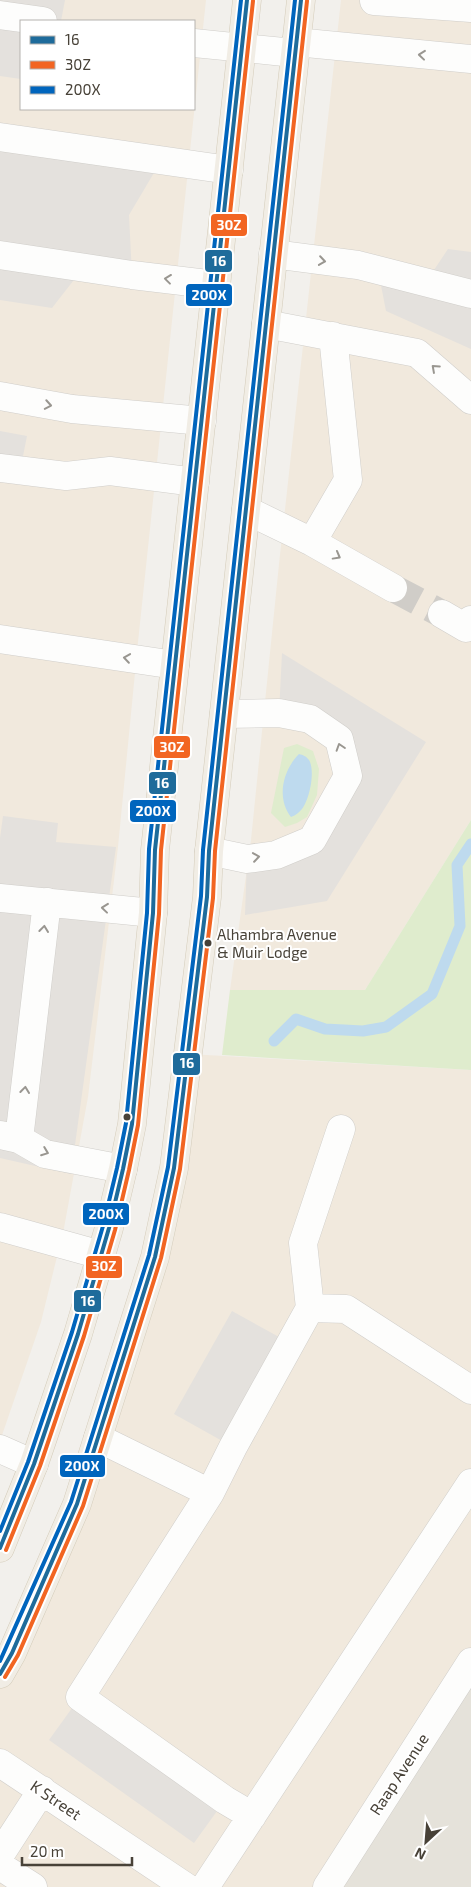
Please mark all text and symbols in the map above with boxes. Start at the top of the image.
legend [20,20,195,110]
text: 16 [65,30,80,48]
one-way arrow [418,49,426,60]
text: 30Z [65,55,91,73]
text: 200X [65,80,101,98]
line badge: 30Z [210,213,248,237]
text: 30Z [217,216,241,233]
line badge: 16 [204,249,233,273]
text: 16 [212,252,226,269]
one-way arrow [318,255,326,266]
one-way arrow [164,274,172,285]
line badge: 200X [185,283,233,307]
text: 200X [192,286,226,303]
one-way arrow [431,365,440,374]
one-way arrow [44,399,52,409]
one-way arrow [331,549,340,559]
one-way arrow [123,653,131,663]
line badge: 30Z [153,735,191,759]
text: 30Z [160,738,184,755]
one-way arrow [336,743,346,751]
line badge: 16 [148,771,177,795]
text: 16 [155,774,169,791]
line badge: 200X [129,799,177,823]
text: 200X [136,802,170,819]
one-way arrow [252,853,261,863]
one-way arrow [100,903,108,914]
one-way arrow [38,925,49,933]
place label: Alhambra Avenue & Muir Lodge [217,925,337,961]
marker: Alhambra Avenue & Muir Lodge [203,938,213,948]
line badge: 16 [172,1052,201,1076]
text: 16 [180,1054,194,1071]
one-way arrow [19,1086,30,1094]
unlabelled marker [122,1112,132,1122]
one-way arrow [40,1146,49,1156]
line badge: 200X [82,1202,130,1226]
text: 200X [89,1205,123,1222]
line badge: 30Z [85,1255,123,1279]
text: 30Z [92,1257,116,1274]
line badge: 16 [73,1289,102,1313]
text: 16 [81,1292,95,1309]
line badge: 200X [59,1454,106,1478]
text: 200X [65,1457,99,1474]
street label: Raap Avenue [365,1729,432,1818]
street label: K Street [27,1776,85,1823]
north arrow [401,1817,451,1867]
scale bar [22,1834,132,1866]
text: 20 m [30,1842,64,1860]
text: N [412,1844,428,1864]

